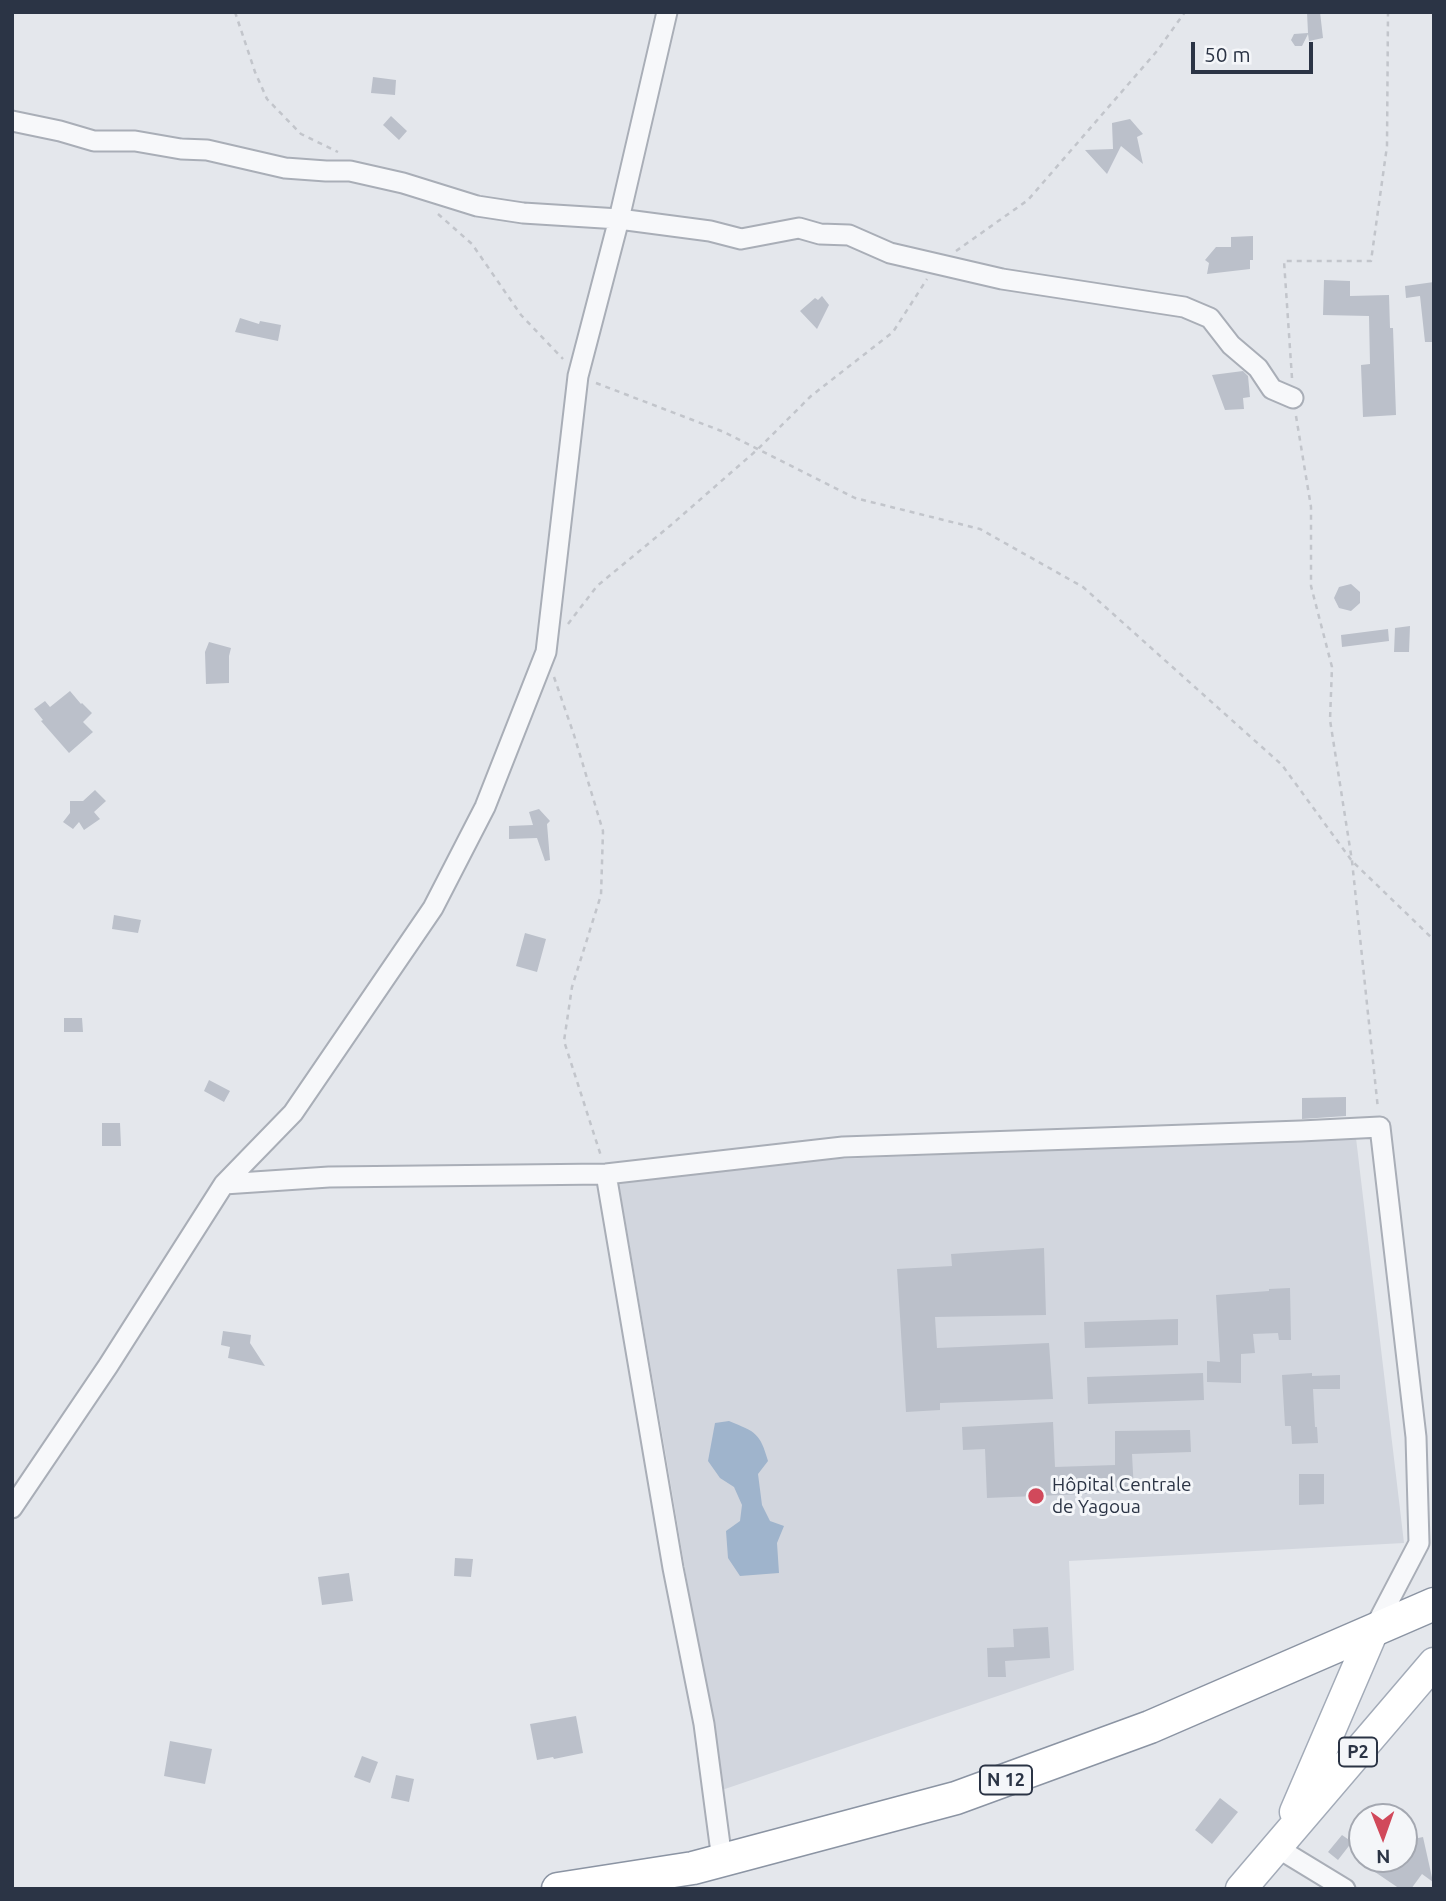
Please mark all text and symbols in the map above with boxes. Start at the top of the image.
scale bar [1194,28,1316,72]
text: 50 m [1204,42,1251,66]
place label: Hôpital Centrale de Yagoua [1052,1474,1191,1518]
marker: Hôpital Centrale de Yagoua [1026,1486,1046,1506]
road number: P2 [1339,1737,1377,1766]
road number: N 12 [980,1765,1032,1794]
north arrow [1348,1803,1418,1873]
text: N [1376,1846,1391,1868]

